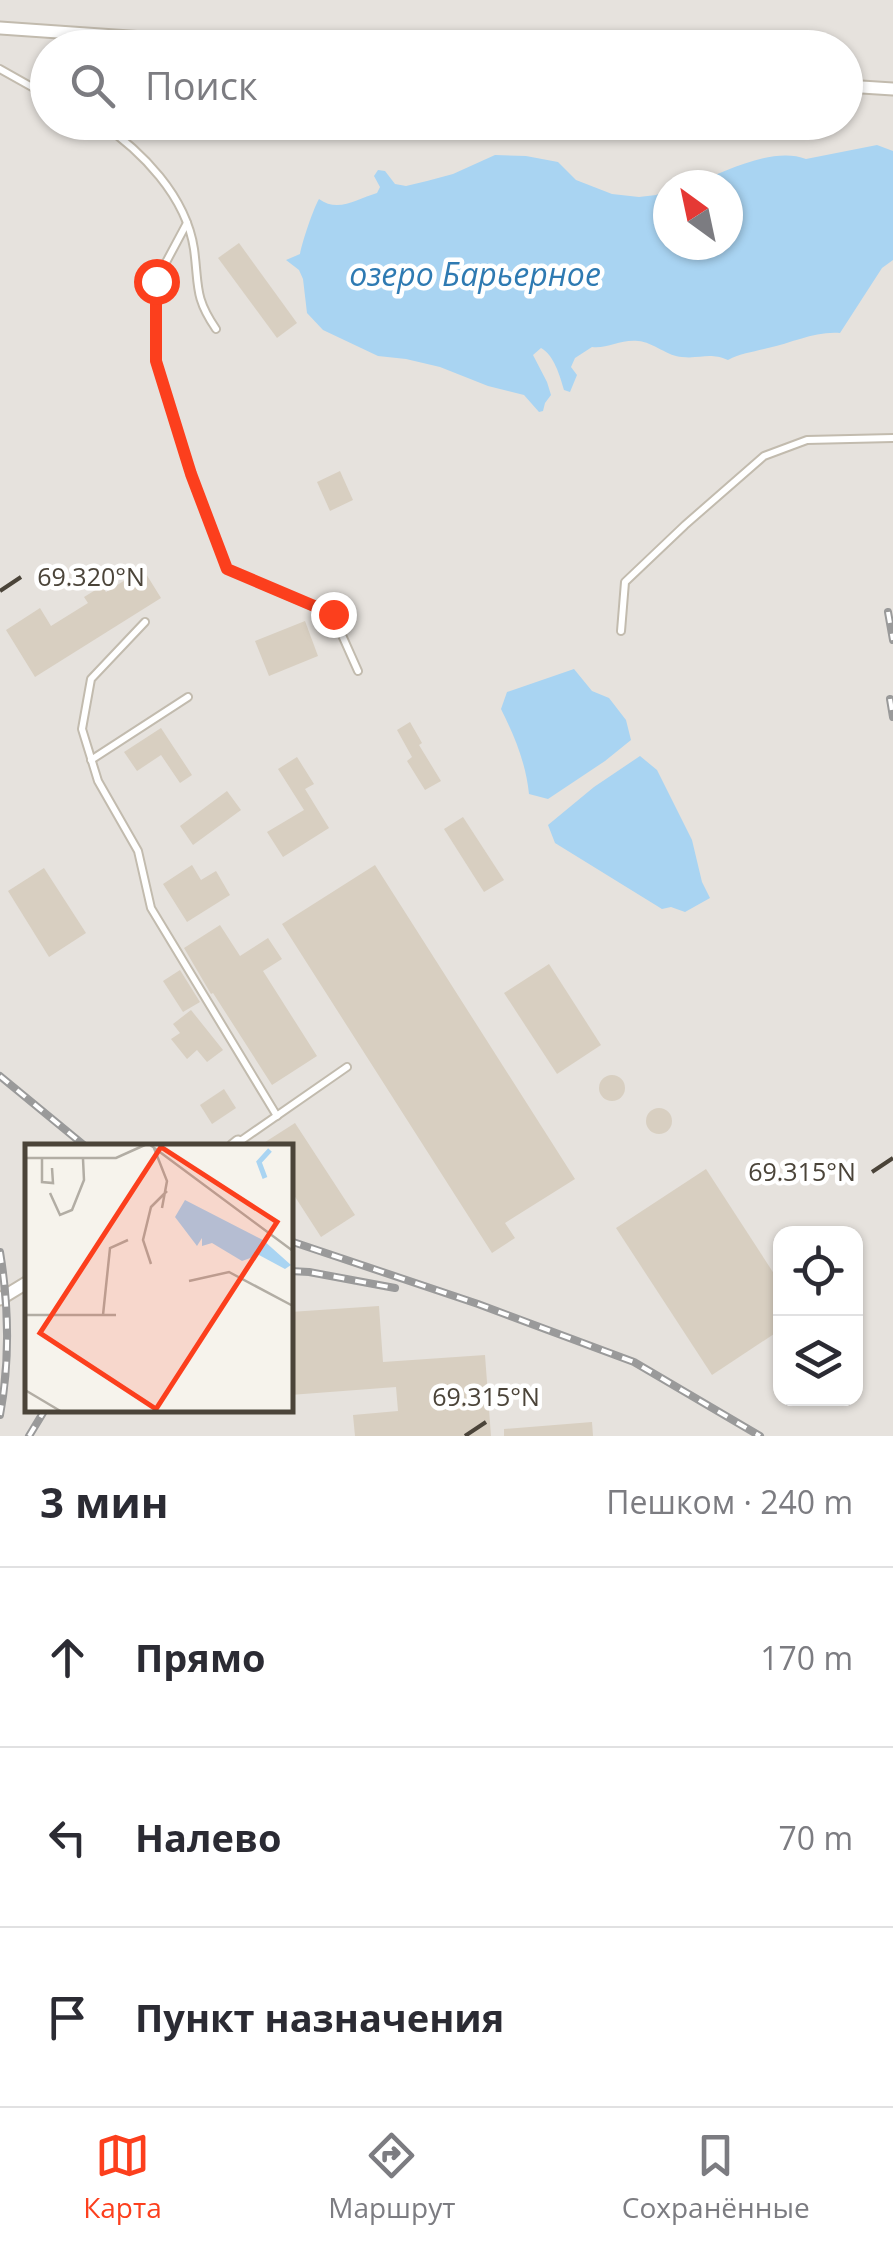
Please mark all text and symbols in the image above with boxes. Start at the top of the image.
search box [30,30,863,140]
icon: search [65,58,120,113]
text: Поиск [145,59,258,111]
north arrow [653,170,743,260]
water label: озеро Барьерное [349,252,601,295]
route start [134,259,180,305]
text: 69.320°N [37,559,145,593]
route end [311,592,357,638]
inset map [25,1144,292,1411]
text: 69.315°N [748,1154,856,1188]
map controls [773,1226,863,1406]
button: locate [773,1226,863,1316]
button: layers [773,1316,863,1406]
text: 69.315°N [432,1379,540,1413]
text: 3 мин [40,1473,168,1530]
text: Пешком · 240 m [606,1480,853,1523]
icon: ahead [40,1630,95,1685]
text: Прямо [135,1631,266,1683]
text: 170 m [760,1636,853,1679]
icon: left [40,1810,95,1865]
text: Налево [135,1811,281,1863]
text: 70 m [778,1816,853,1859]
icon: arrive [40,1990,95,2045]
text: Пункт назначения [135,1991,504,2043]
tab: Карта [83,2128,162,2226]
tab: Маршрут [328,2128,455,2226]
tab: Сохранённые [622,2128,810,2226]

